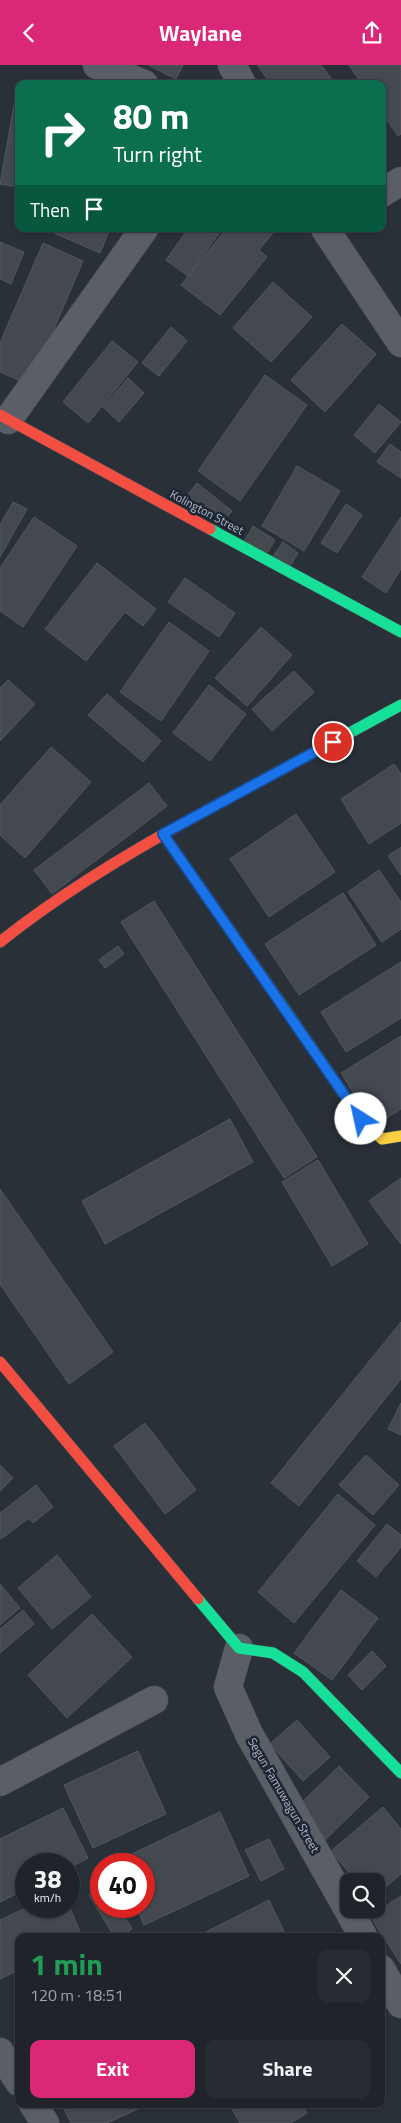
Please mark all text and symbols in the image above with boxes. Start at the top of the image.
text: Waylane [159,16,242,50]
icon: back [15,19,43,47]
icon: share [358,19,386,47]
text: 80 m [113,89,189,143]
icon: right [30,100,95,165]
text: Turn right [113,137,202,171]
text: Then [30,195,70,224]
icon: arrive [80,195,108,223]
street label: Kolington Street [167,484,248,540]
pin [312,721,354,763]
icon: arrive [319,728,347,756]
position arrow [334,1092,386,1144]
street label: Segun Famuwagun Street [243,1734,325,1857]
speed limit sign: 40 [90,1853,155,1918]
text: 38 [33,1860,62,1898]
map controls [340,1873,385,1918]
button: search [340,1873,385,1918]
text: km/h [34,1888,61,1907]
text: 1 min [30,1941,103,1987]
button: close [318,1950,370,2002]
text: 120 m · 18:51 [30,1983,124,2007]
button: Exit [30,2040,195,2098]
button: Share [205,2040,370,2098]

